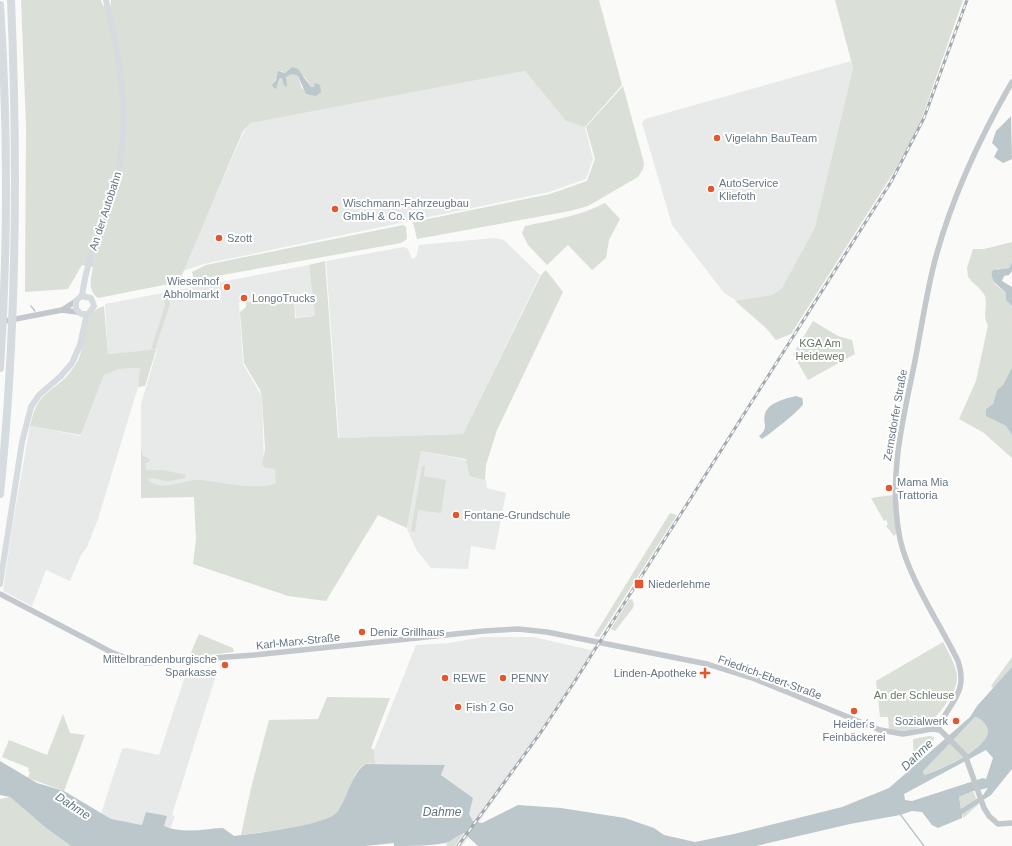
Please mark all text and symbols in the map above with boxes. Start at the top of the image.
place label: Vigelahn BauTeam [725,132,817,144]
marker: Vigelahn BauTeam [712,133,722,143]
street label: An der Autobahn [87,170,123,252]
place label: AutoService Kliefoth [719,177,778,202]
marker: AutoService Kliefoth [706,184,716,194]
place label: Wischmann-Fahrzeugbau GmbH & Co. KG [343,197,469,222]
marker: Wischmann-Fahrzeugbau GmbH & Co. KG [330,204,340,214]
place label: Szott [227,232,252,244]
marker: Szott [214,233,224,243]
place label: Wiesenhof Abholmarkt [163,275,220,300]
marker: Wiesenhof Abholmarkt [222,282,232,292]
place label: LongoTrucks [252,292,316,304]
marker: LongoTrucks [239,293,249,303]
park label: KGA Am Heideweg [796,337,844,362]
street label: Zernsdorfer Straße [881,368,909,462]
place label: Mama Mia Trattoria [897,476,949,501]
marker: Mama Mia Trattoria [884,483,894,493]
place label: Fontane-Grundschule [464,509,570,521]
marker: Fontane-Grundschule [451,510,461,520]
marker: Niederlehme [633,578,645,590]
place label: Niederlehme [648,578,710,590]
place label: Deniz Grillhaus [370,626,445,638]
marker: Deniz Grillhaus [357,627,367,637]
street label: Karl-Marx-Straße [255,631,341,651]
place label: Mittelbrandenburgische Sparkasse [103,653,217,678]
street label: Friedrich-Ebert-Straße [717,653,823,701]
marker: Mittelbrandenburgische Sparkasse [220,660,230,670]
place label: Linden-Apotheke [614,667,697,679]
marker: Linden-Apotheke [700,668,710,678]
place label: REWE [453,672,486,684]
place label: PENNY [511,672,550,684]
marker: REWE [440,673,450,683]
marker: PENNY [498,673,508,683]
park label: An der Schleuse [874,689,954,701]
place label: Fish 2 Go [466,701,514,713]
marker: Fish 2 Go [453,702,463,712]
marker: Heider´s Feinbäckerei [849,706,859,716]
place label: Sozialwerk [895,715,948,727]
marker: Sozialwerk [951,716,961,726]
place label: Heider´s Feinbäckerei [823,718,885,743]
water label: Dahme [898,736,936,773]
water label: Dahme [53,790,93,823]
water label: Dahme [423,805,462,819]

